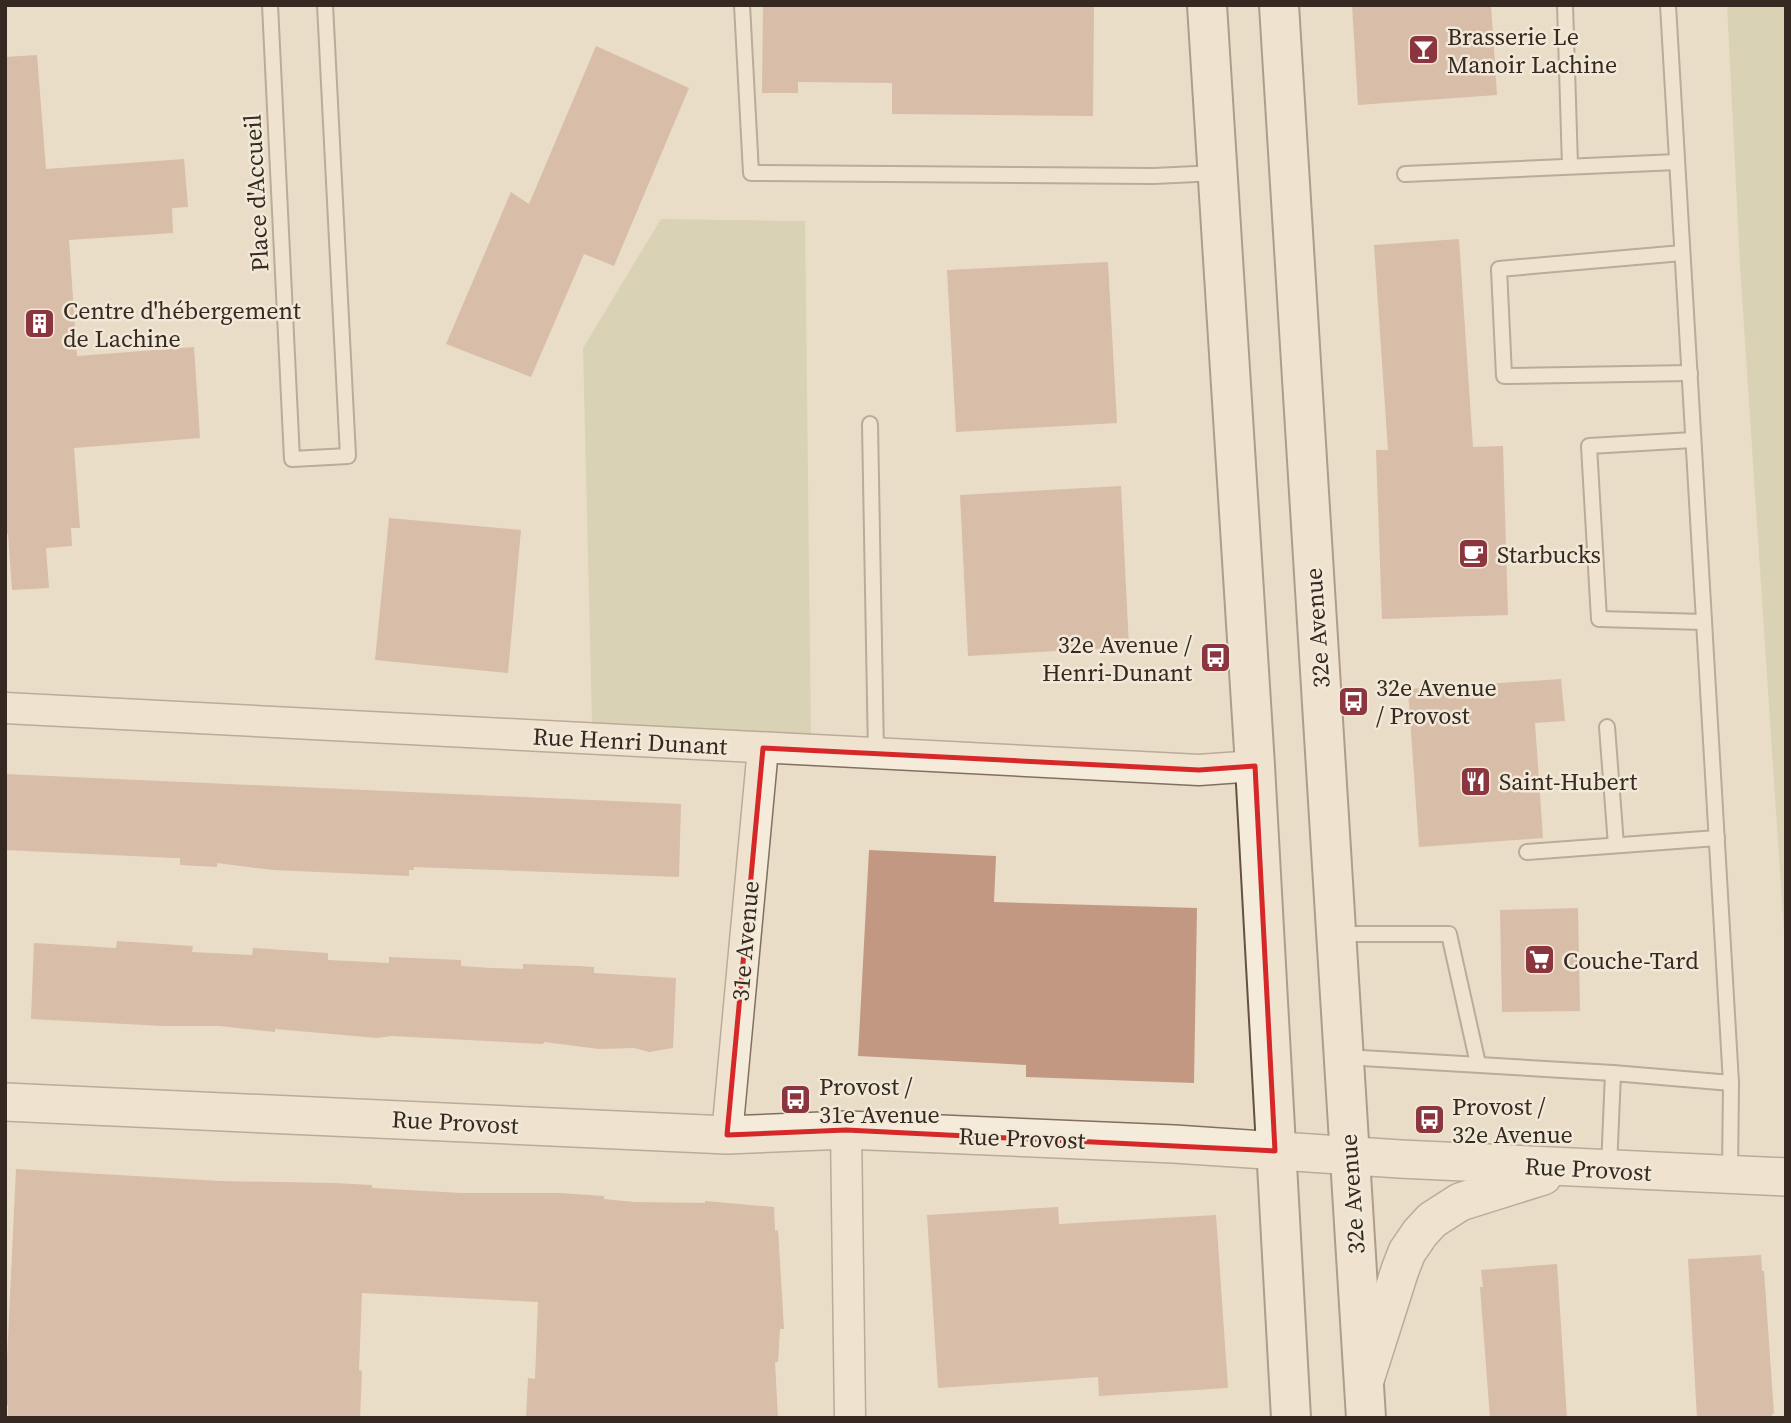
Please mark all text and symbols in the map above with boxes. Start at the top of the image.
place label: Brasserie Le Manoir Lachine [1447,20,1617,81]
bar icon: Brasserie Le Manoir Lachine [1407,33,1441,67]
street label: Place d'Accueil [235,114,277,272]
place label: Centre d'hébergement de Lachine [63,294,301,355]
building icon: Centre d'hébergement de Lachine [23,307,57,341]
cafe icon: Starbucks [1457,537,1491,571]
place label: Starbucks [1497,538,1601,571]
street label: 32e Avenue [1296,567,1338,689]
place label: 32e Avenue / Henri-Dunant [1042,628,1192,689]
bus stop icon: 32e Avenue / Henri-Dunant [1198,641,1232,675]
place label: 32e Avenue / Provost [1376,671,1497,732]
bus stop icon: 32e Avenue / Provost [1336,684,1370,718]
street label: Rue Henri Dunant [532,719,728,763]
restaurant icon: Saint-Hubert [1459,764,1493,798]
place label: Saint-Hubert [1499,765,1637,798]
street label: 31e Avenue [723,879,767,1003]
supermarket icon: Couche-Tard [1523,943,1557,977]
place label: Couche-Tard [1563,944,1699,977]
place label: Provost / 31e Avenue [819,1070,940,1131]
bus stop icon: Provost / 31e Avenue [779,1083,813,1117]
place label: Provost / 32e Avenue [1452,1090,1573,1151]
street label: Rue Provost [391,1102,519,1142]
bus stop icon: Provost / 32e Avenue [1412,1103,1446,1137]
street label: Rue Provost [958,1119,1086,1157]
street label: 32e Avenue [1331,1133,1373,1255]
street label: Rue Provost [1524,1149,1652,1189]

